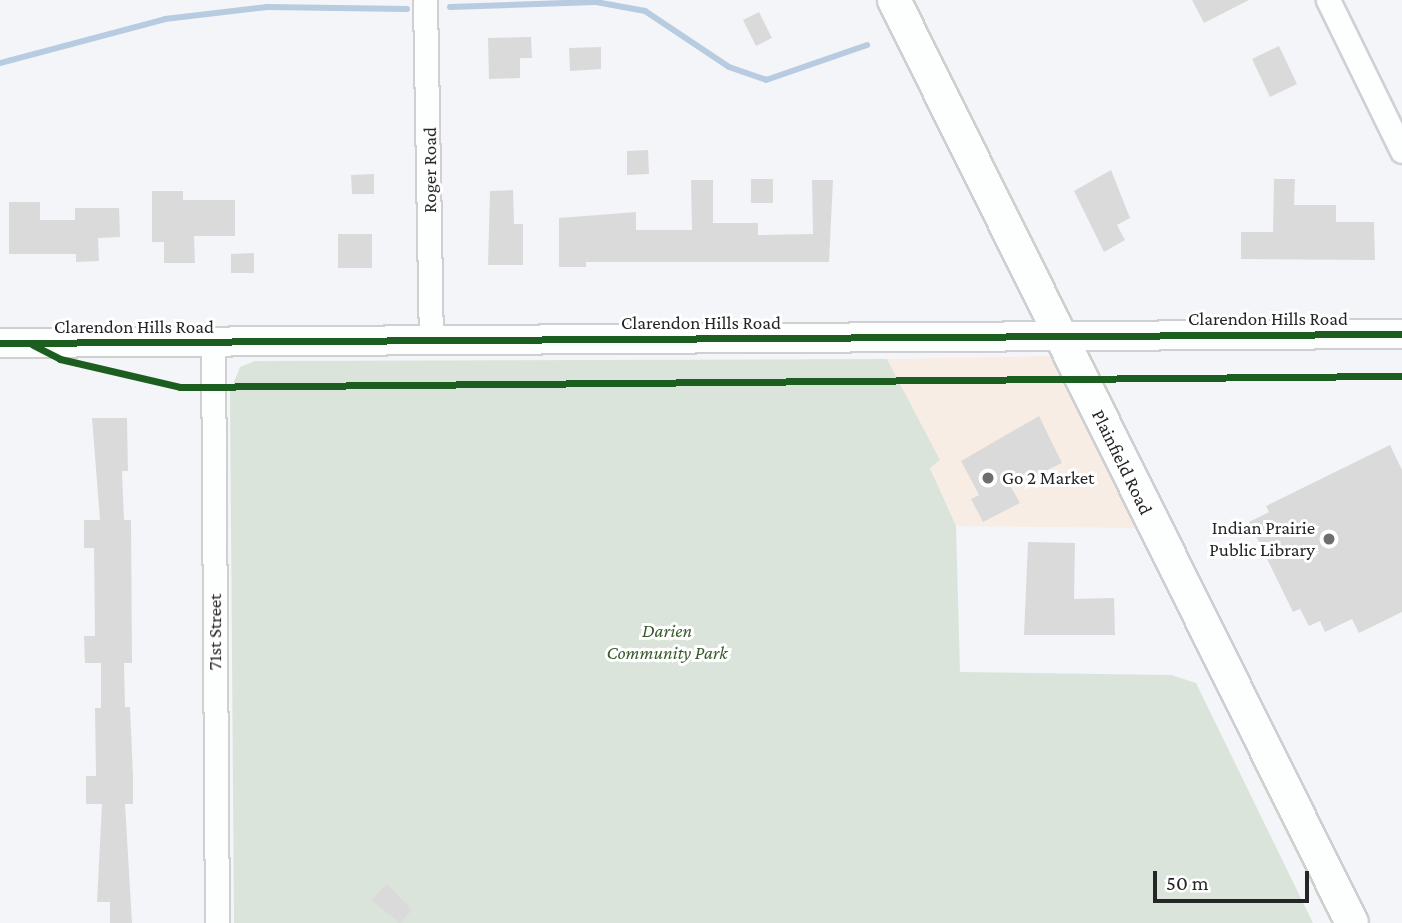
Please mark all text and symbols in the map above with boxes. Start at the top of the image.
street label: Roger Road [419,127,441,213]
street label: Clarendon Hills Road [1188,308,1348,330]
street label: Clarendon Hills Road [621,312,781,334]
street label: Clarendon Hills Road [54,316,214,338]
street label: Plainfield Road [1087,406,1157,518]
place label: Go 2 Market [1002,467,1094,489]
marker: Go 2 Market [980,470,996,486]
place label: Indian Prairie Public Library [1209,517,1315,561]
marker: Indian Prairie Public Library [1321,531,1337,547]
street label: 71st Street [204,594,226,670]
park label: Darien Community Park [606,620,728,664]
scale bar [1157,856,1313,900]
text: 50 m [1166,871,1209,895]

